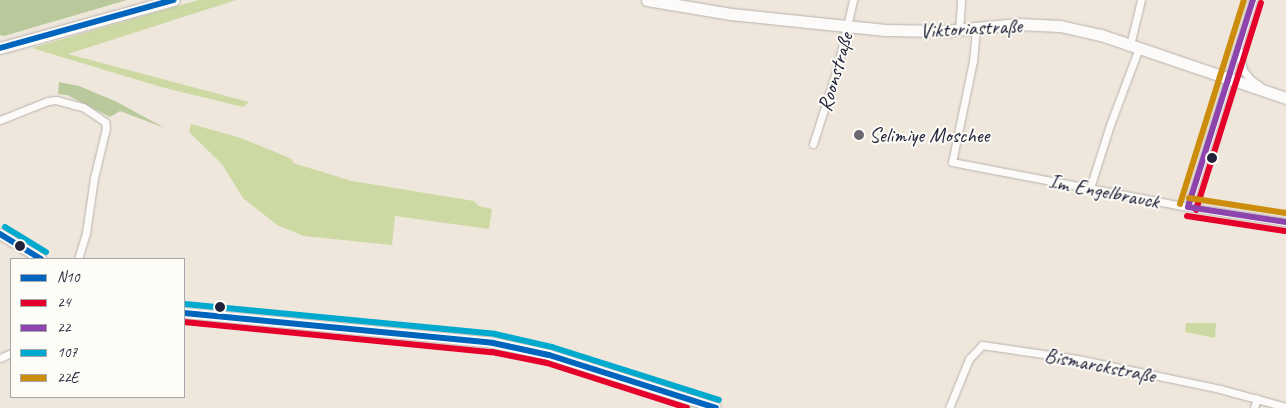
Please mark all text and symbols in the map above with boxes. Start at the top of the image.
street label: Viktoriastraße [919,13,1023,43]
street label: Roonstraße [812,30,858,114]
place label: Selimiye Moschee [869,122,989,148]
marker: Selimiye Moschee [853,129,865,141]
unlabelled marker [1207,153,1217,163]
street label: Im Engelbrauck [1047,168,1161,214]
unlabelled marker [15,241,25,251]
legend [10,258,185,398]
text: N10 [57,268,80,287]
text: 24 [57,293,71,312]
unlabelled marker [215,302,225,312]
text: 22 [57,318,71,337]
street label: Bismarckstraße [1043,342,1157,388]
text: 107 [57,343,77,362]
text: 22E [57,368,78,387]

